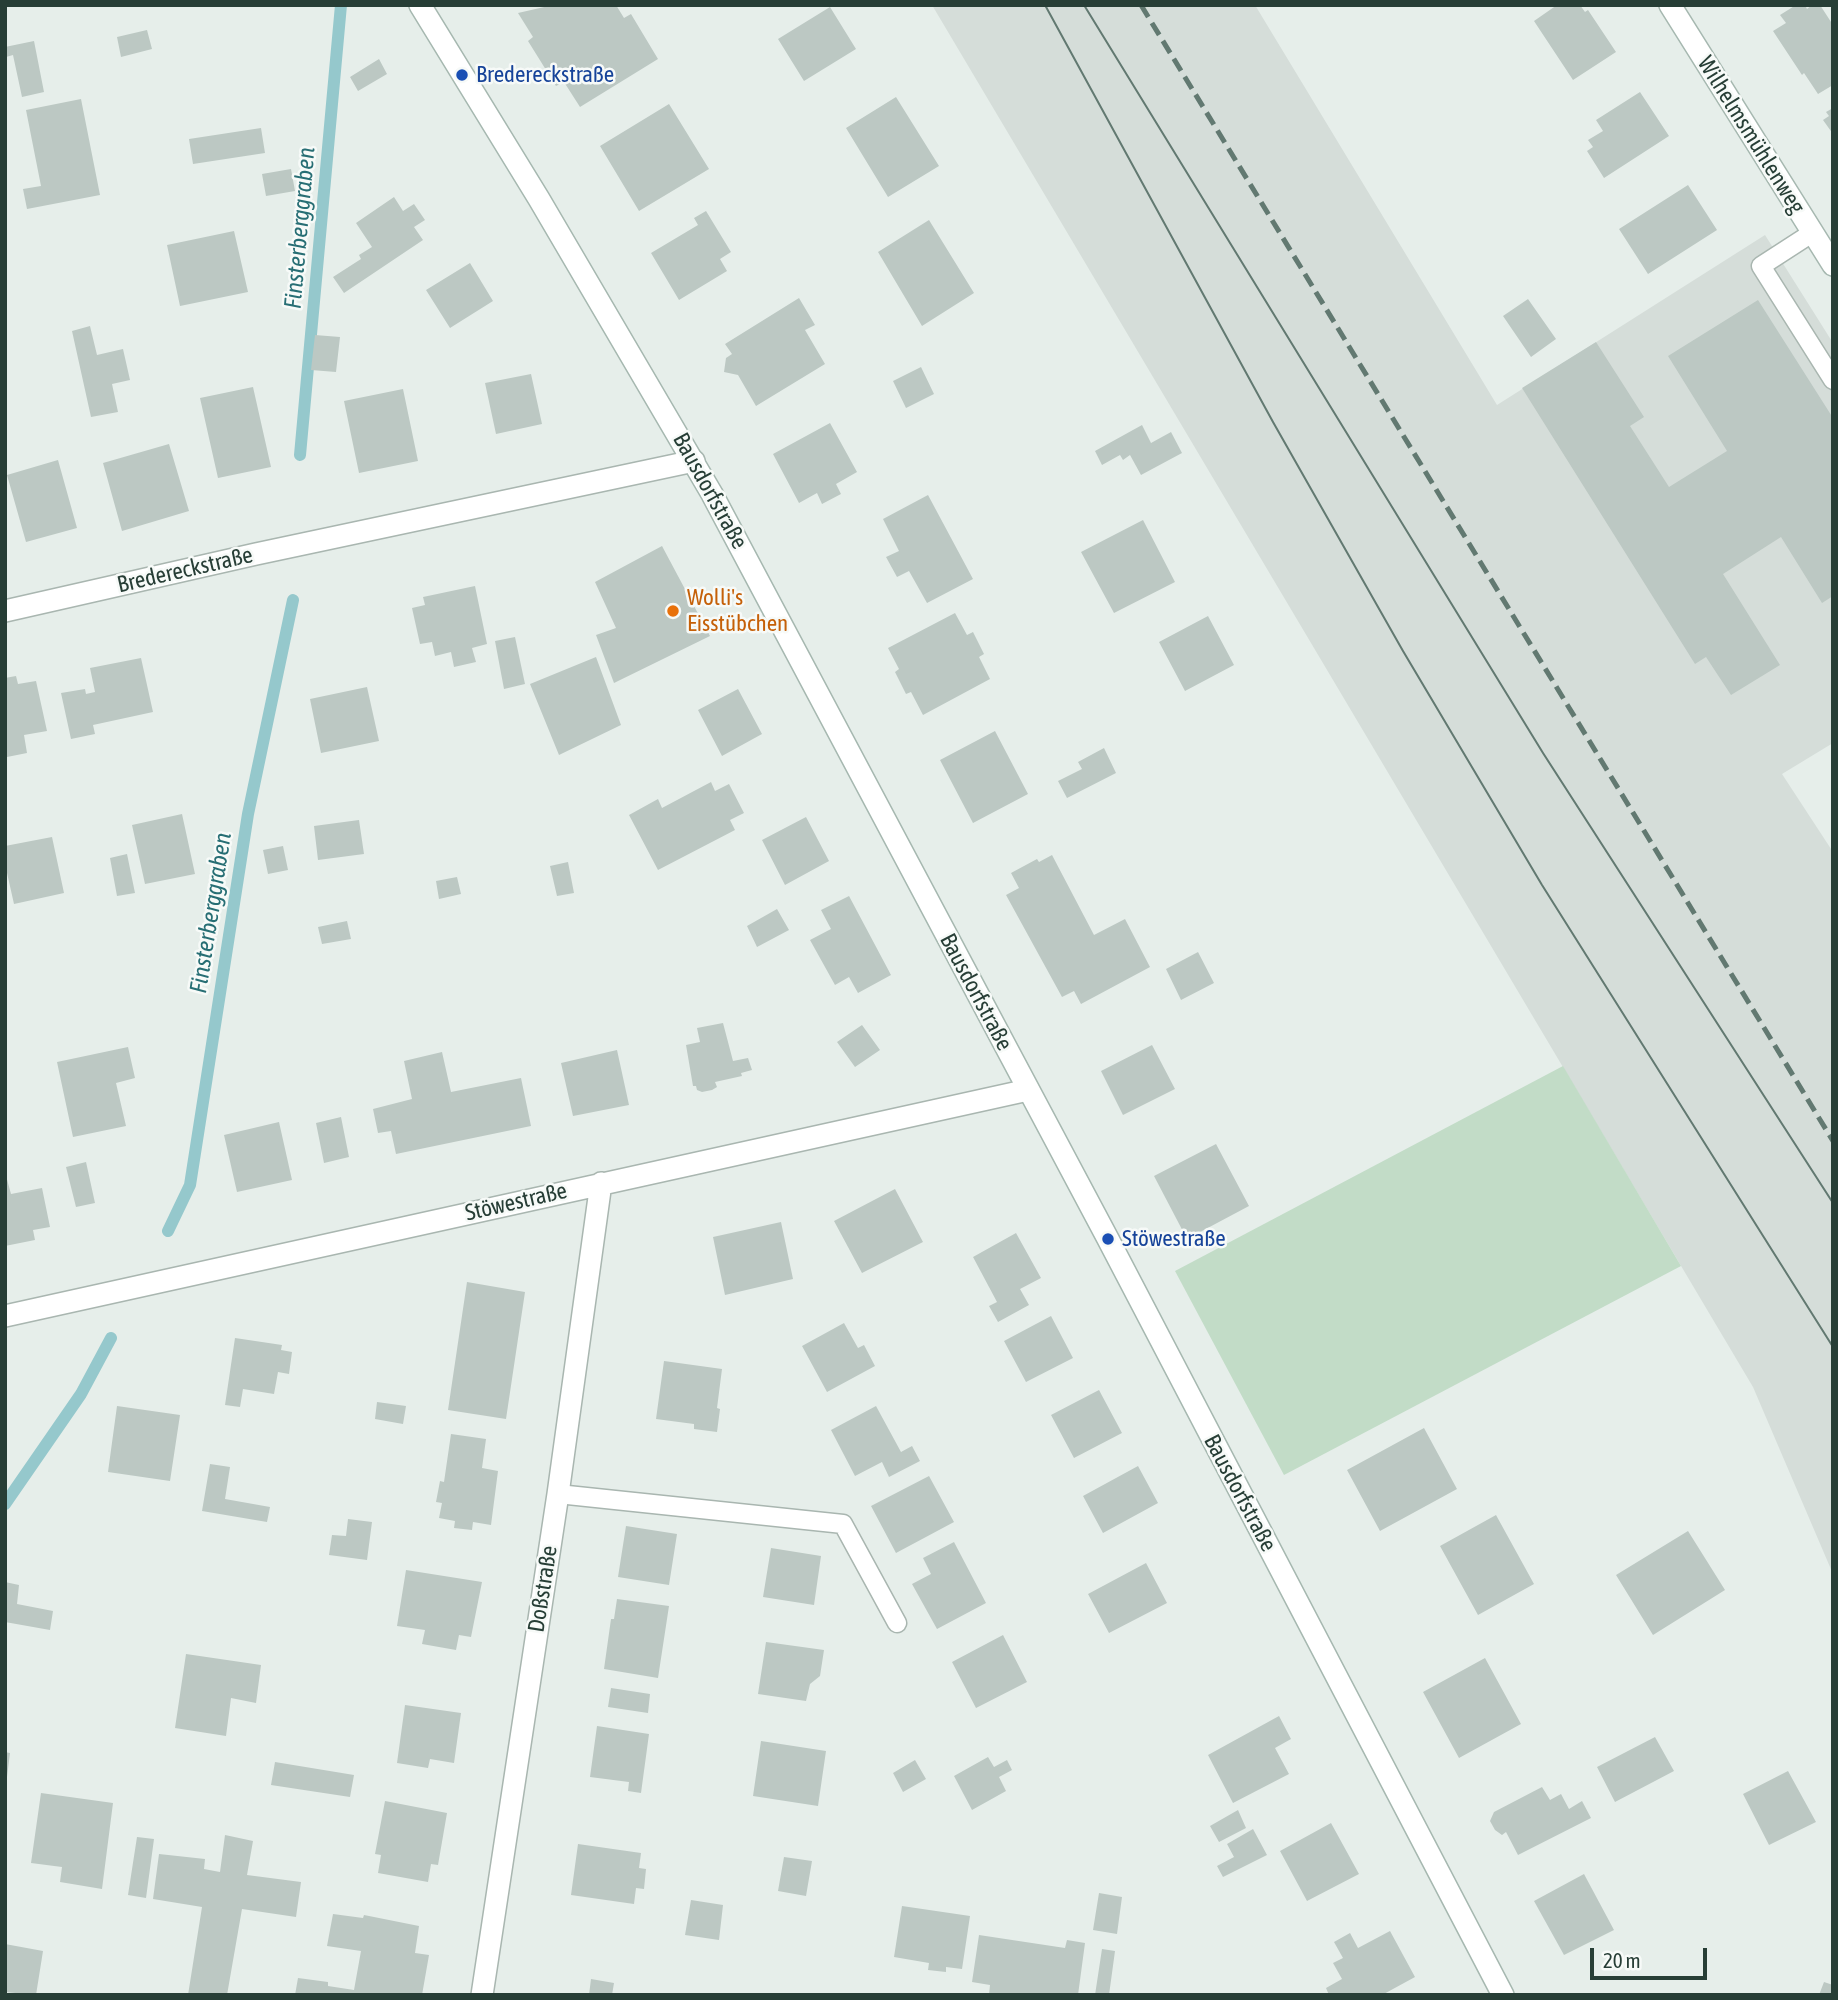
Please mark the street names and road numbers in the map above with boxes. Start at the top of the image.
street label: Wilhelmsmühlenweg [1691,51,1811,219]
street label: Bausdorfstraße [667,428,753,554]
street label: Bredereckstraße [115,541,255,599]
street label: Bausdorfstraße [934,929,1018,1055]
street label: Stöwestraße [462,1177,570,1227]
street label: Bausdorfstraße [1198,1430,1282,1556]
street label: Doßstraße [523,1544,563,1634]

